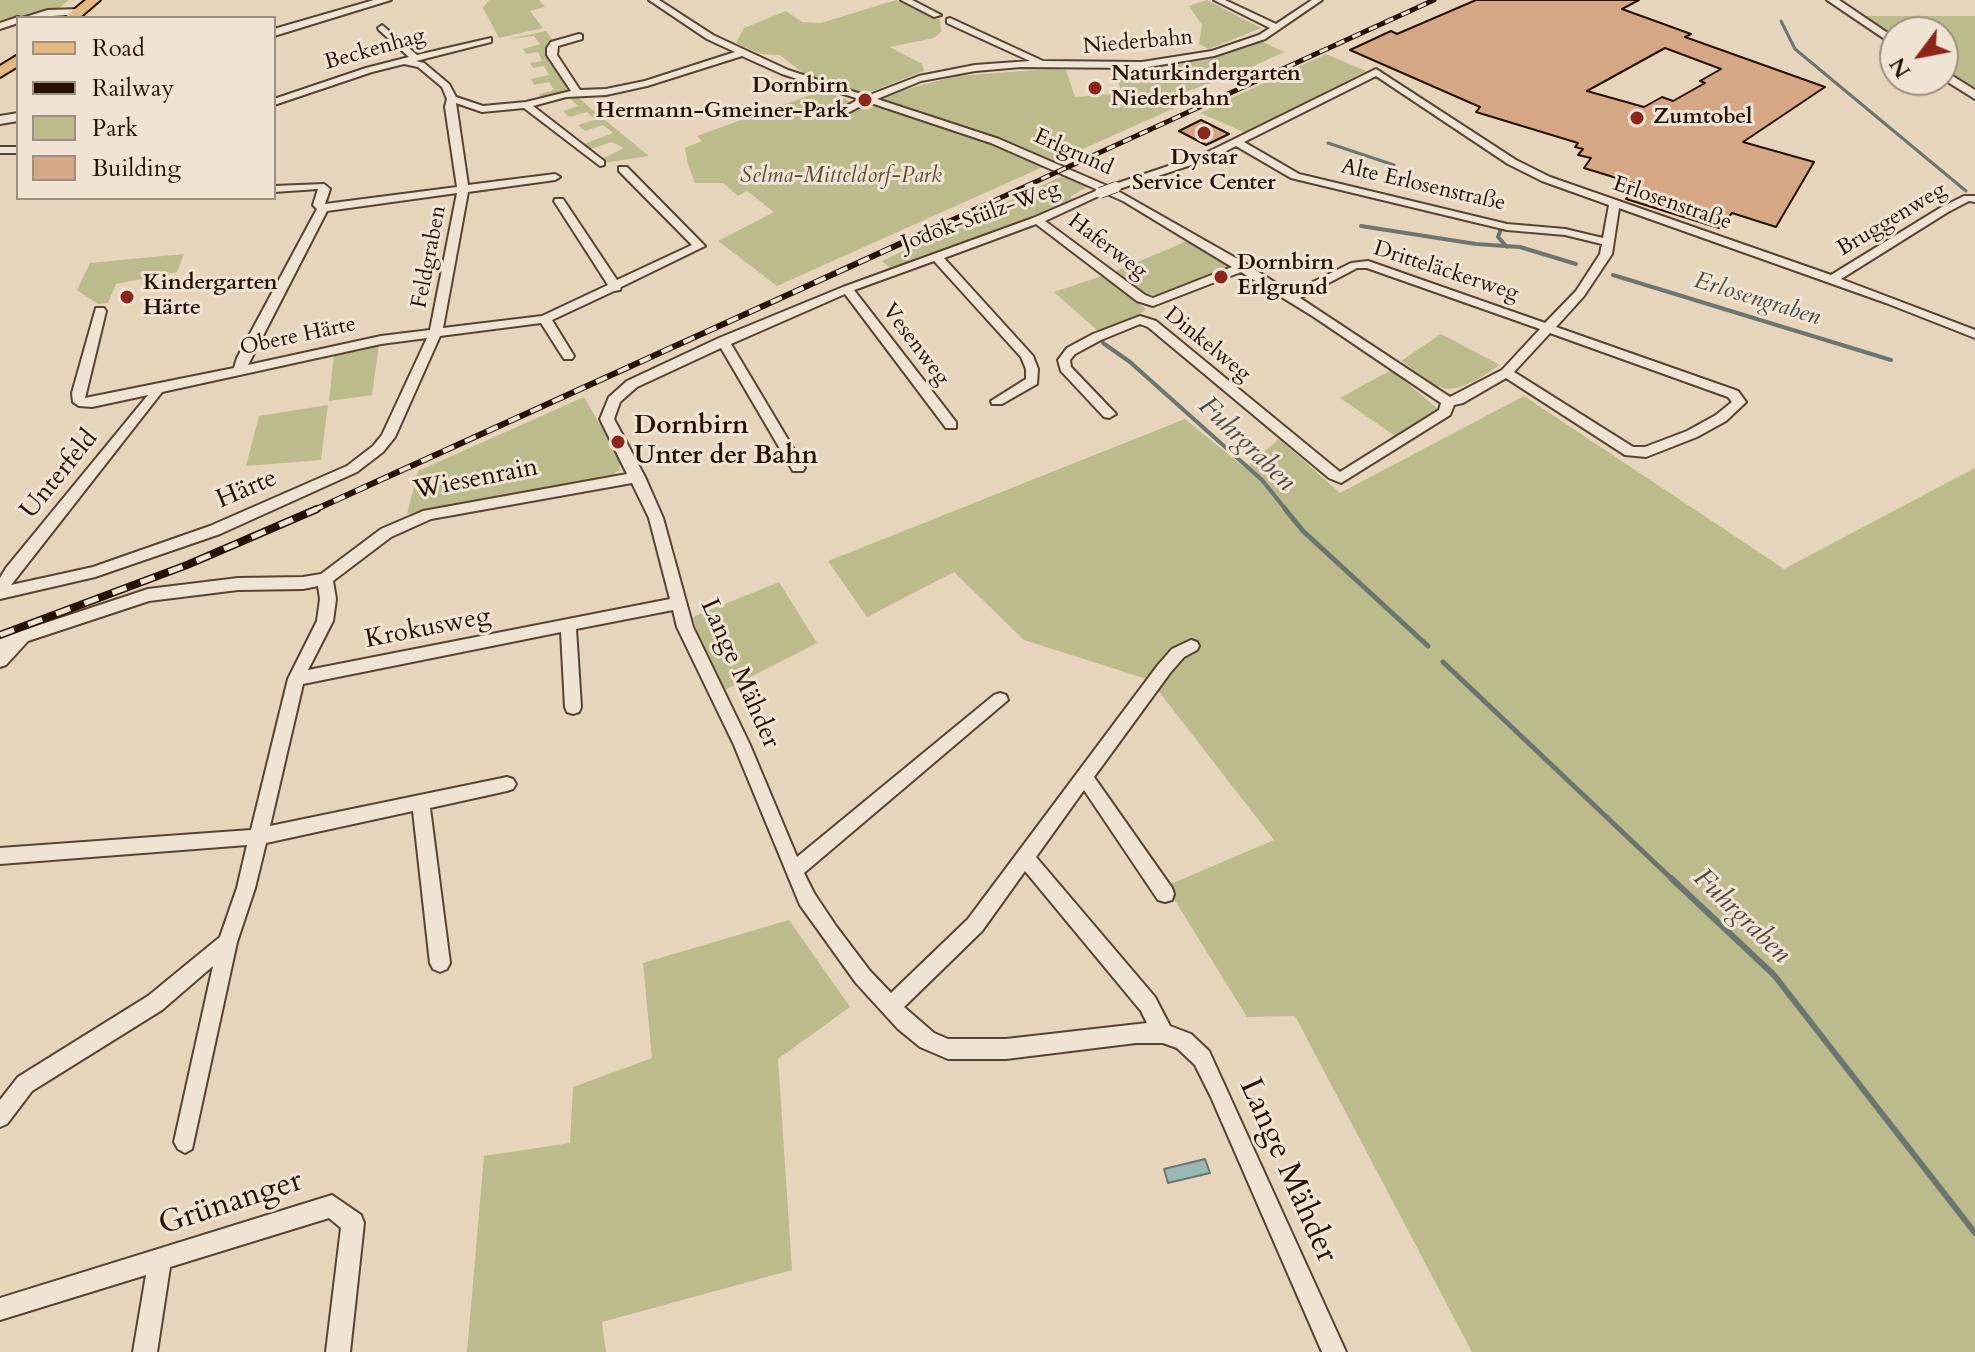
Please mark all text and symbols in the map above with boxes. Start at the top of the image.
legend [16,16,276,200]
north arrow [1879,16,1959,96]
street label: Beckenhag [322,23,428,77]
street label: Niederbahn [1082,25,1194,61]
text: Road [92,32,145,65]
text: N [1883,52,1918,84]
place label: Naturkindergarten Niederbahn [1111,62,1301,114]
text: Railway [92,72,174,105]
place label: Dornbirn Hermann-Gmeiner-Park [596,74,849,126]
marker: Naturkindergarten Niederbahn [1086,79,1104,97]
marker: Dornbirn Hermann-Gmeiner-Park [856,91,874,109]
place label: Zumtobel [1653,105,1753,131]
marker: Zumtobel [1628,109,1646,127]
text: Park [92,112,138,145]
street label: Erlgrund [1029,124,1117,182]
marker: Dystar Service Center [1195,124,1213,142]
place label: Dystar Service Center [1132,146,1276,198]
text: Building [92,152,181,185]
street label: Alte Erlosenstraße [1338,154,1508,218]
park label: Selma-Mitteldorf-Park [740,164,942,190]
street label: Erlosenstraße [1609,171,1735,237]
street label: Jodok-Stülz-Weg [898,176,1064,258]
street label: Bruggenweg [1833,177,1951,263]
street label: Feldgraben [407,203,453,311]
street label: Haferweg [1062,209,1152,285]
street label: Dritteläckerweg [1370,236,1522,308]
place label: Dornbirn Erlgrund [1237,251,1334,302]
water label: Erlosengraben [1690,267,1824,333]
marker: Dornbirn Erlgrund [1212,268,1230,286]
place label: Kindergarten Härte [143,271,278,322]
marker: Kindergarten Härte [118,288,136,306]
street label: Vesenweg [876,299,954,391]
street label: Dinkelweg [1158,302,1256,388]
street label: Obere Härte [238,312,358,362]
water label: Fuhrgraben [1190,391,1302,499]
place label: Dornbirn Unter der Bahn [634,411,818,472]
street label: Unterfeld [15,424,105,526]
marker: Dornbirn Unter der Bahn [609,433,627,451]
street label: Wiesenrain [411,453,541,507]
street label: Härte [212,463,282,517]
street label: Lange Mähder [692,594,786,754]
street label: Krokusweg [363,602,493,656]
water label: Fuhrgraben [1685,863,1797,971]
street label: Lange Mähder [1229,1073,1345,1269]
street label: Grünanger [154,1163,308,1245]

